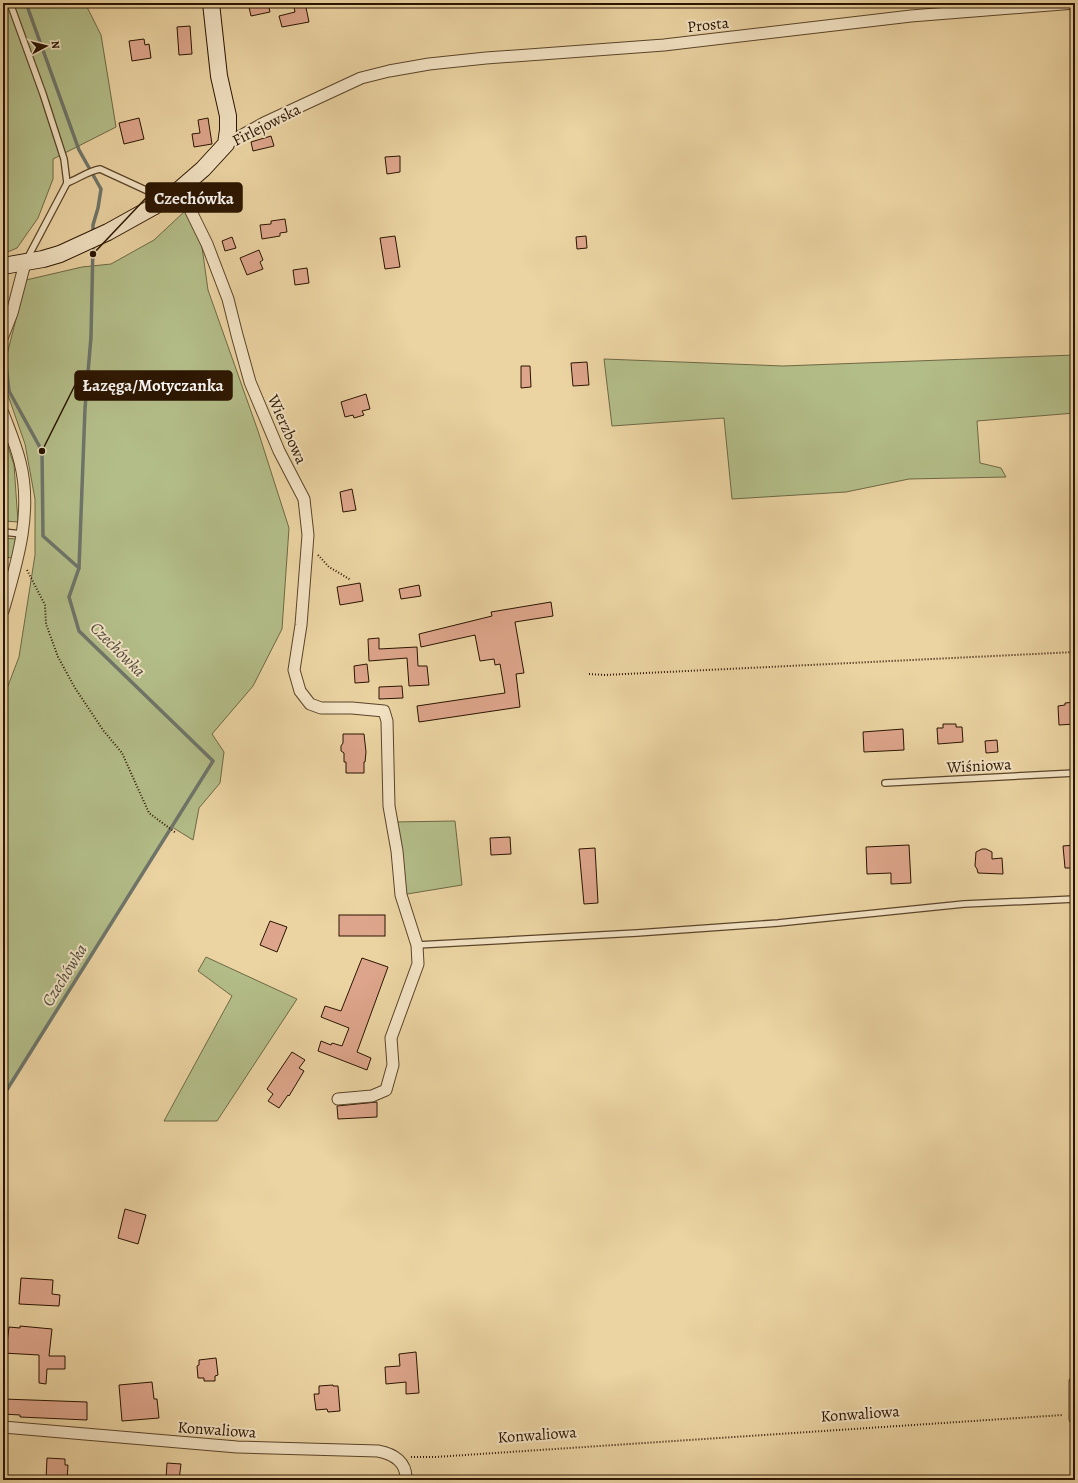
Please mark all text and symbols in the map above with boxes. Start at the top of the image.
street label: Prosta [686,12,731,38]
north arrow [26,26,66,66]
text: N [47,40,63,50]
street label: Firlejowska [228,98,305,152]
callout: Czechówka [146,183,242,212]
text: Czechówka [154,187,235,210]
callout: Łazęga/Motyczanka [75,371,232,400]
text: Łazęga/Motyczanka [82,374,224,397]
street label: Wierzbowa [262,390,312,468]
water label: Czechówka [85,617,150,682]
street label: Wiśniowa [945,753,1012,779]
water label: Czechówka [36,940,93,1011]
street label: Konwaliowa [820,1400,901,1428]
street label: Konwaliowa [177,1416,258,1444]
street label: Konwaliowa [497,1421,578,1449]

